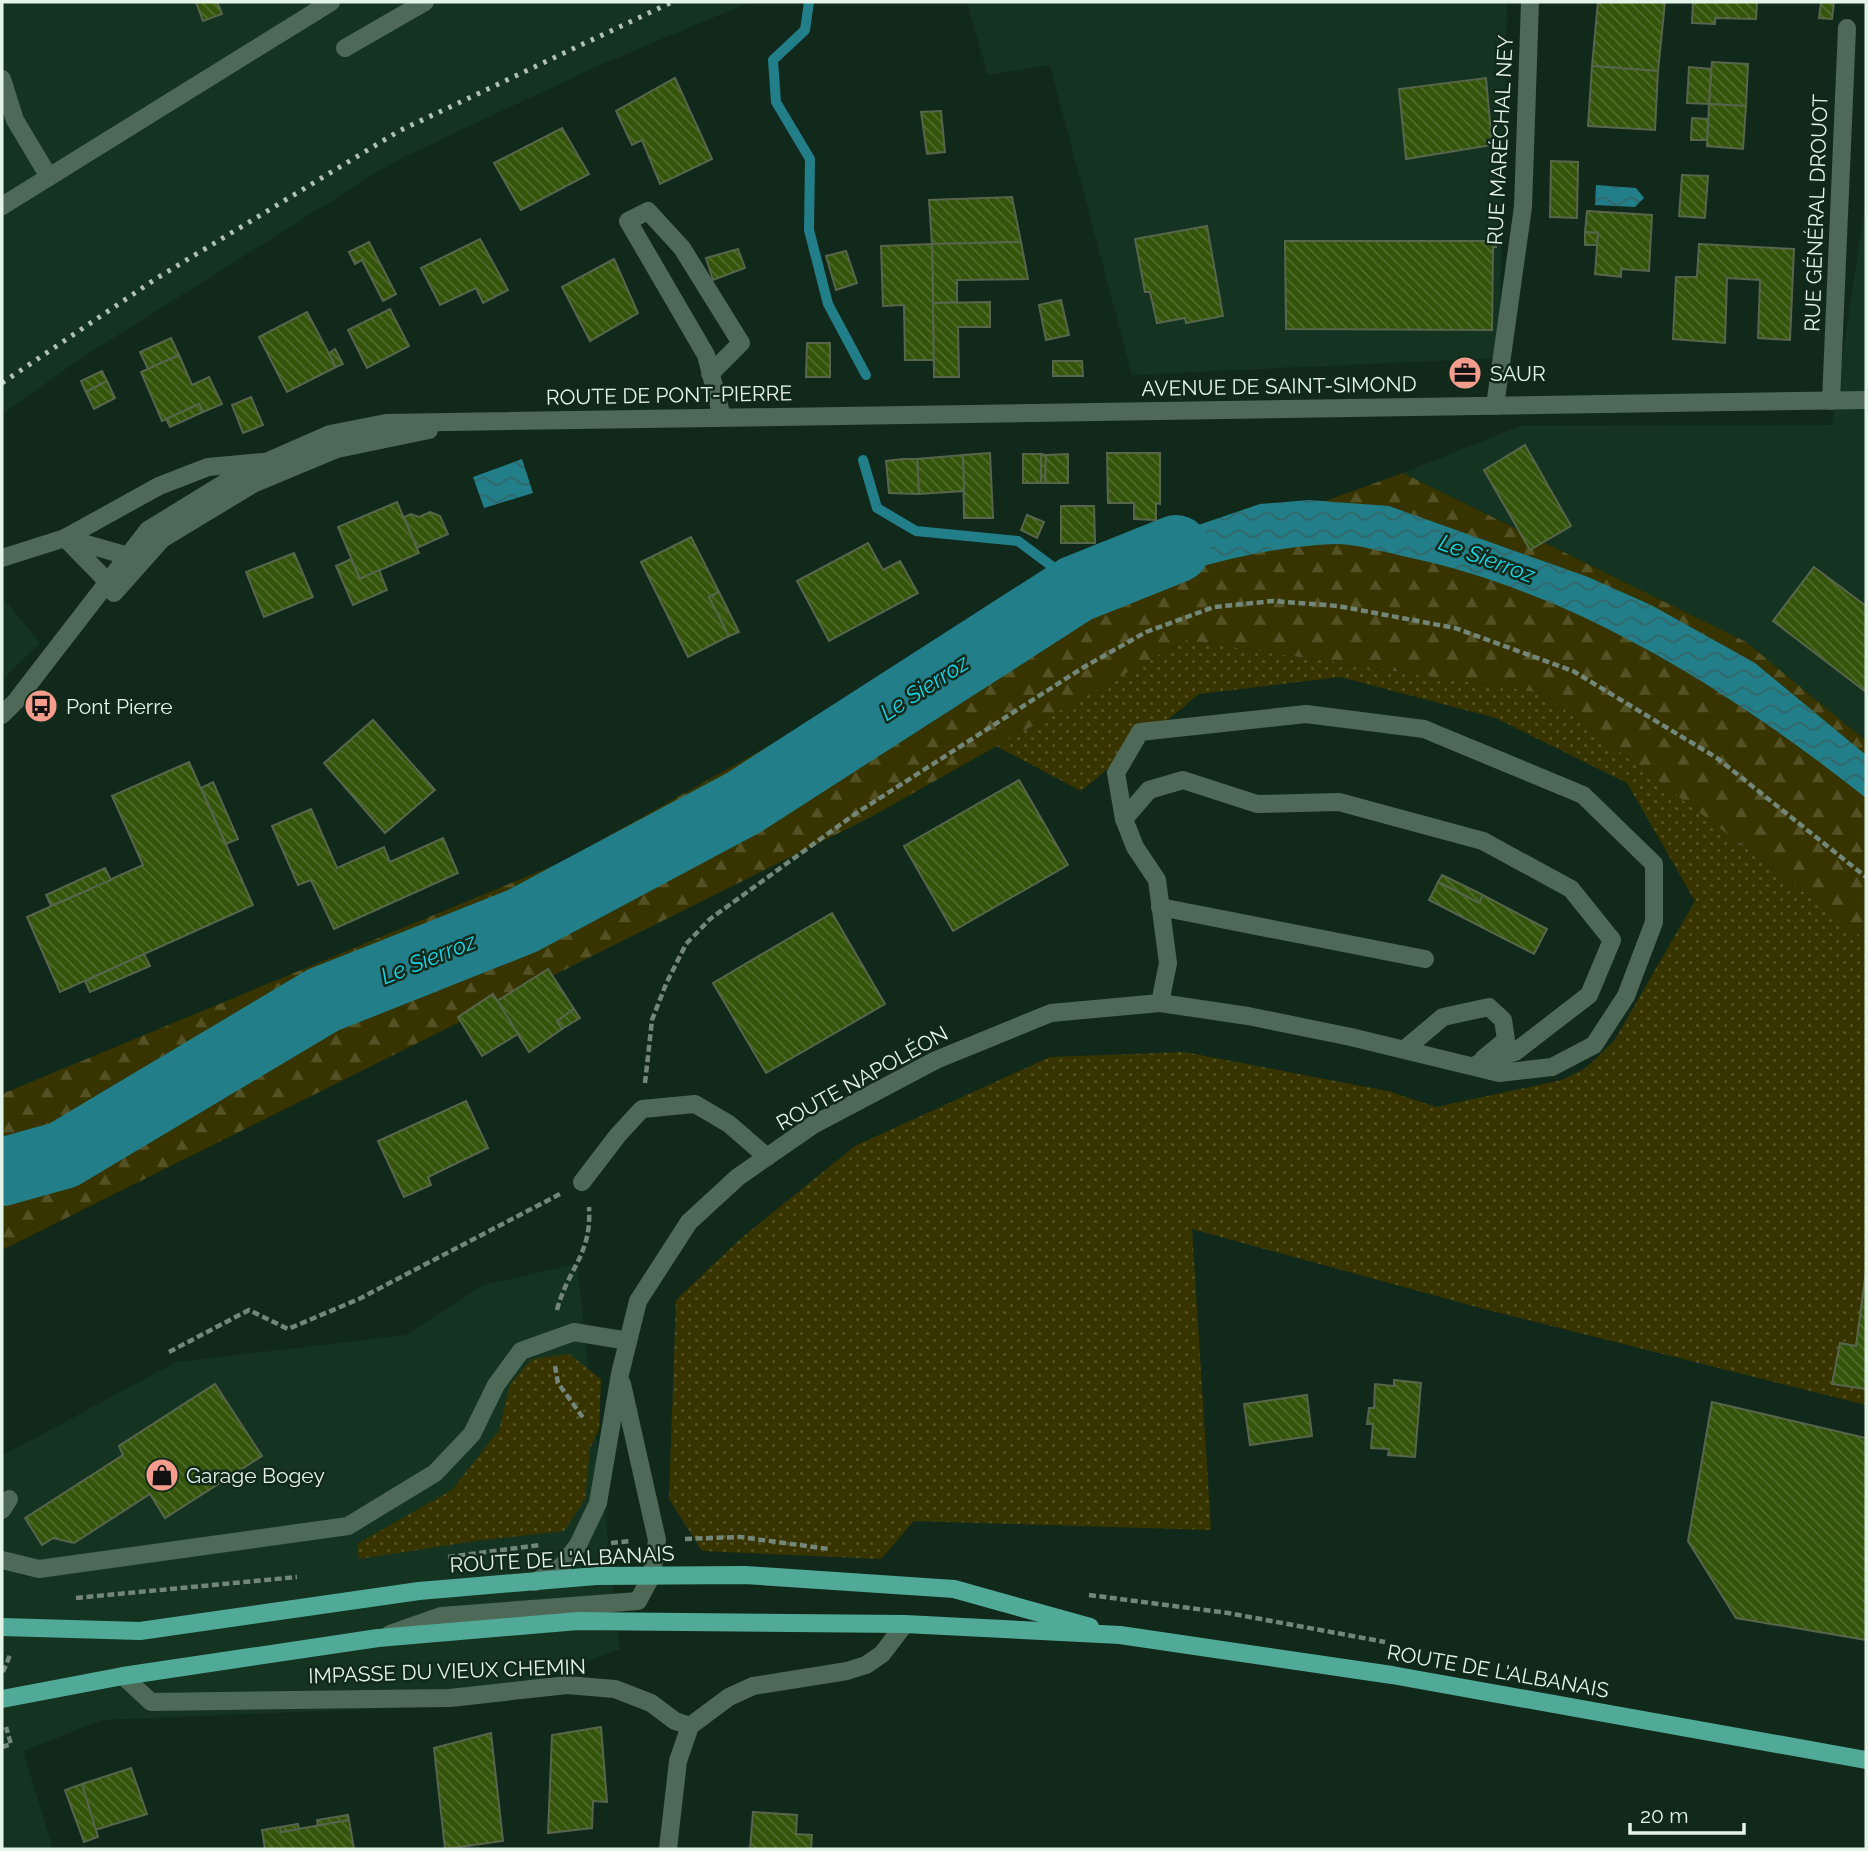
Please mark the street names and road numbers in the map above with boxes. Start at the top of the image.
street label: RUE MARÉCHAL NEY [1482,34,1518,246]
street label: RUE GÉNÉRAL DROUOT [1799,94,1833,332]
street label: AVENUE DE SAINT-SIMOND [1141,371,1417,401]
street label: ROUTE DE PONT-PIERRE [546,380,792,410]
street label: ROUTE NAPOLÉON [772,1020,952,1136]
street label: ROUTE DE L'ALBANAIS [449,1541,675,1577]
street label: ROUTE DE L'ALBANAIS [1385,1639,1611,1703]
street label: IMPASSE DU VIEUX CHEMIN [308,1654,586,1688]

